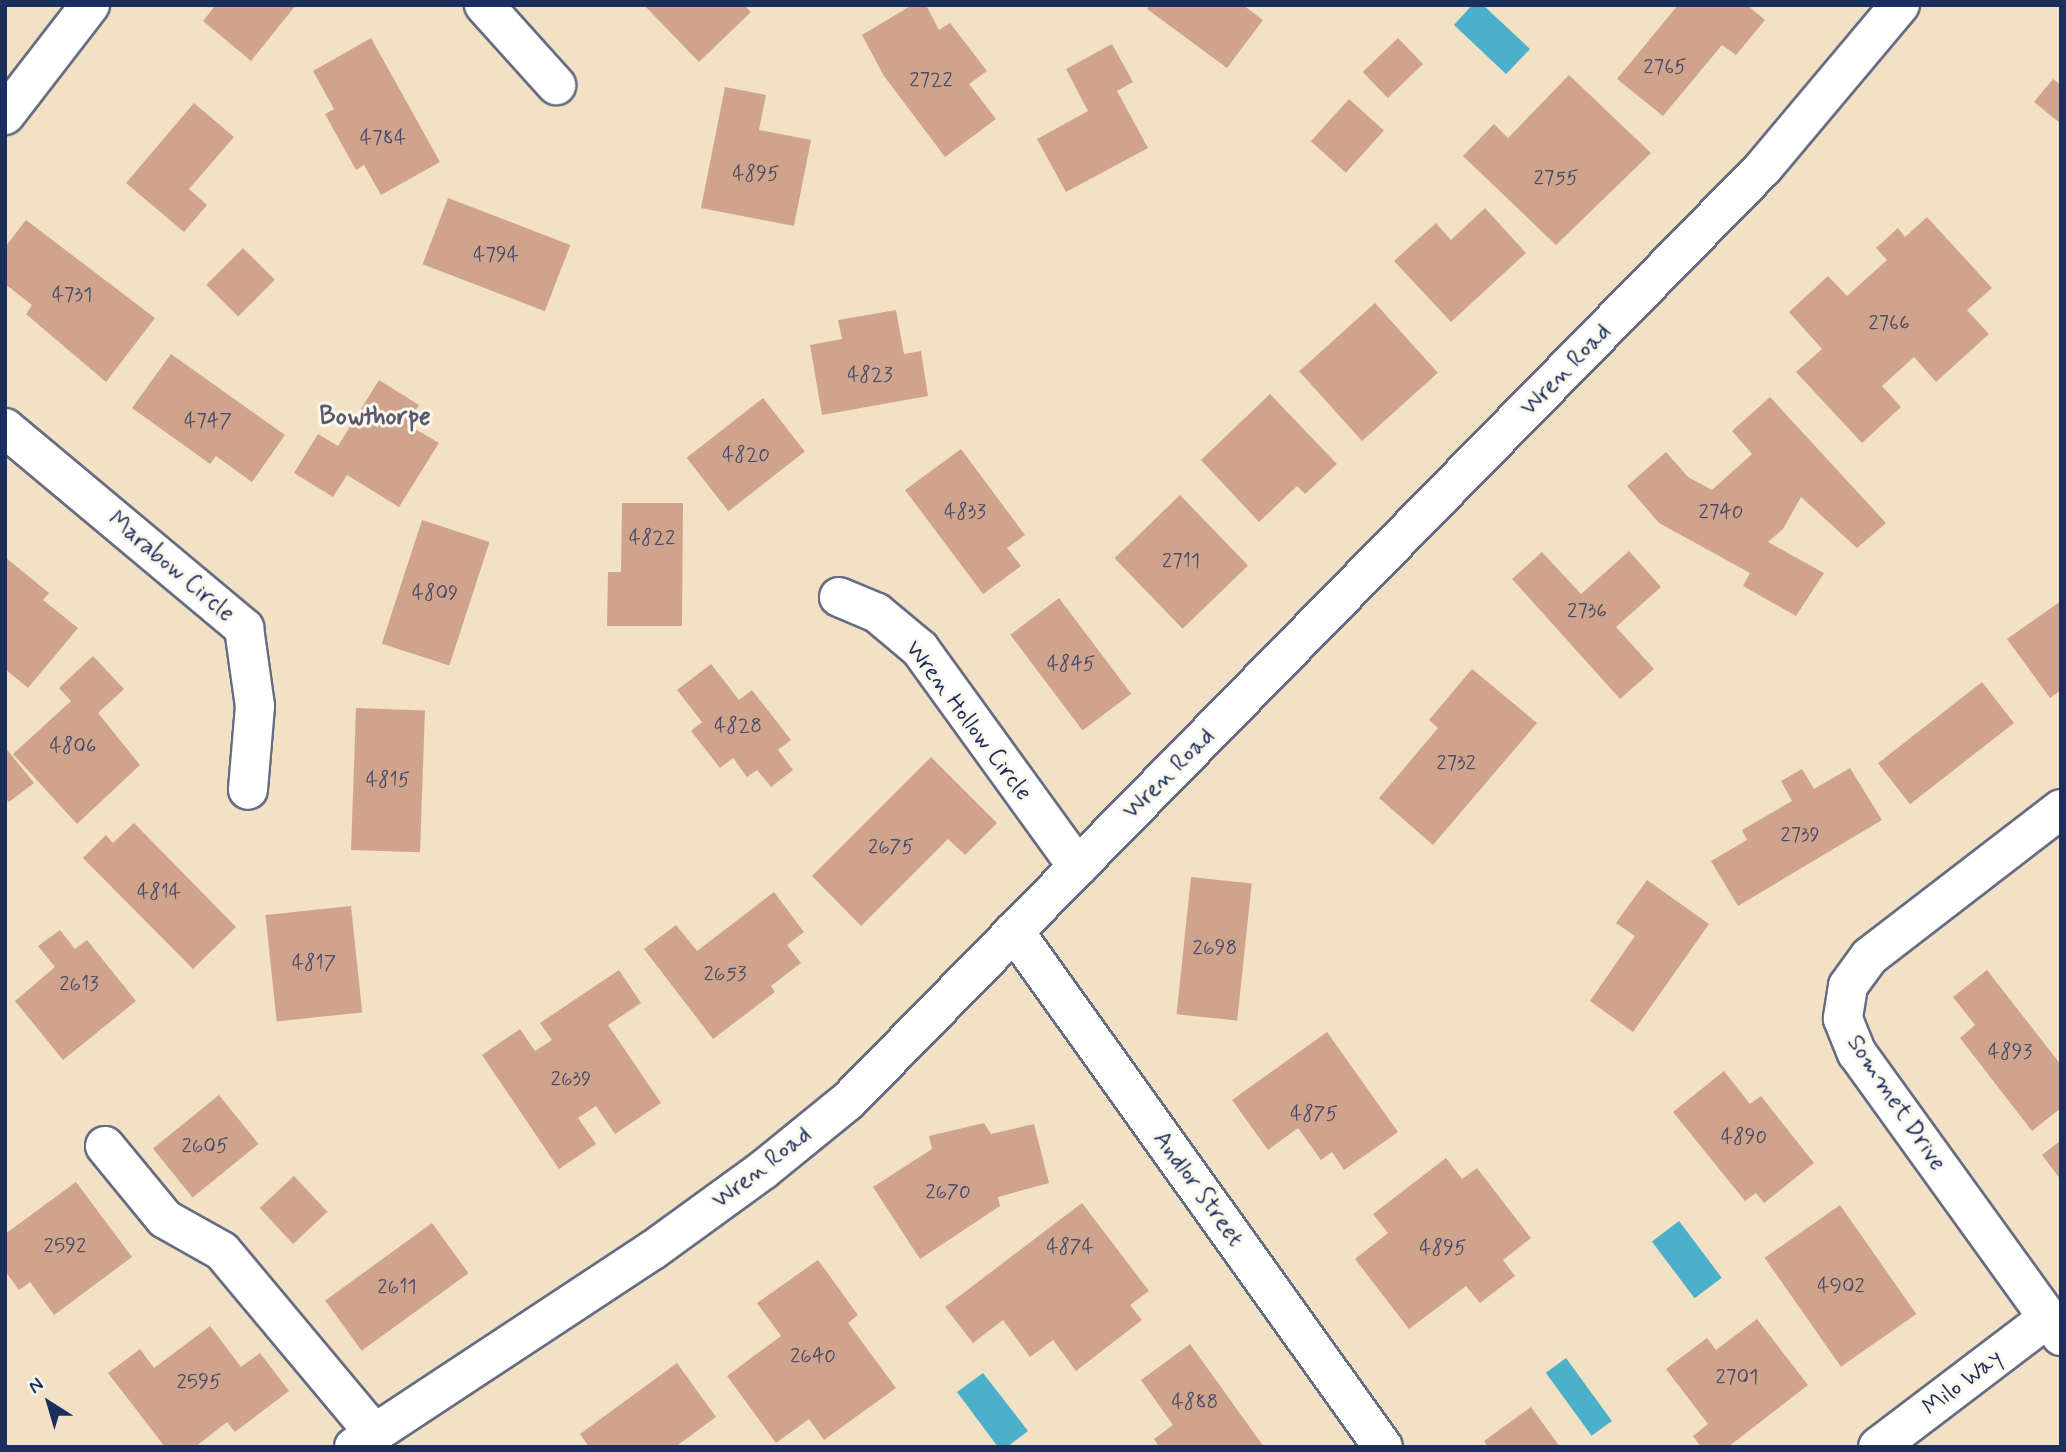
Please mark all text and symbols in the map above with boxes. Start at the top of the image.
house number: 2765 [1643,54,1687,80]
house number: 2722 [909,67,953,93]
house number: 4784 [360,125,406,151]
house number: 4895 [732,161,780,187]
house number: 2755 [1533,165,1579,191]
house number: 4794 [473,242,519,268]
house number: 4731 [52,282,92,308]
house number: 2766 [1868,310,1910,336]
street label: Wren Road [1516,319,1616,421]
house number: 4823 [847,362,893,388]
district label: Bowthorpe [319,402,431,434]
house number: 4747 [184,408,232,434]
house number: 4820 [722,442,770,468]
house number: 4833 [944,499,986,525]
house number: 2740 [1699,499,1743,525]
street label: Marabow Circle [101,505,241,629]
house number: 4822 [629,525,675,551]
house number: 2711 [1162,548,1200,574]
house number: 4809 [412,580,458,606]
house number: 2736 [1567,598,1607,624]
street label: Wren Hollow Circle [897,634,1039,808]
house number: 4845 [1047,651,1095,677]
house number: 4828 [714,713,762,739]
street label: Wren Road [1118,723,1220,825]
house number: 4806 [49,733,97,759]
house number: 2732 [1436,750,1476,776]
house number: 4815 [366,767,410,793]
house number: 2739 [1780,822,1820,848]
house number: 2675 [868,834,914,860]
house number: 4814 [137,879,181,905]
house number: 2698 [1193,935,1237,961]
house number: 4817 [292,950,336,976]
house number: 2653 [703,961,747,987]
house number: 2613 [59,971,99,997]
street label: Sommet Drive [1840,1030,1952,1176]
house number: 4893 [1988,1039,2032,1065]
house number: 2639 [551,1066,591,1092]
house number: 4875 [1290,1101,1338,1127]
street label: Wren Road [708,1121,816,1215]
street label: Andlor Street [1145,1124,1251,1254]
house number: 4890 [1721,1124,1767,1150]
house number: 2605 [181,1133,229,1159]
house number: 2670 [925,1179,971,1205]
house number: 2592 [44,1233,86,1259]
house number: 4874 [1046,1234,1094,1260]
house number: 4895 [1419,1235,1467,1261]
house number: 4902 [1817,1273,1865,1299]
house number: 2611 [377,1274,417,1300]
house number: 2640 [790,1343,836,1369]
street label: Milo Way [1916,1343,2010,1423]
house number: 2701 [1716,1364,1758,1390]
north arrow [14,1368,84,1438]
house number: 2595 [176,1369,222,1395]
text: N [23,1372,49,1400]
house number: 4888 [1172,1389,1218,1415]

